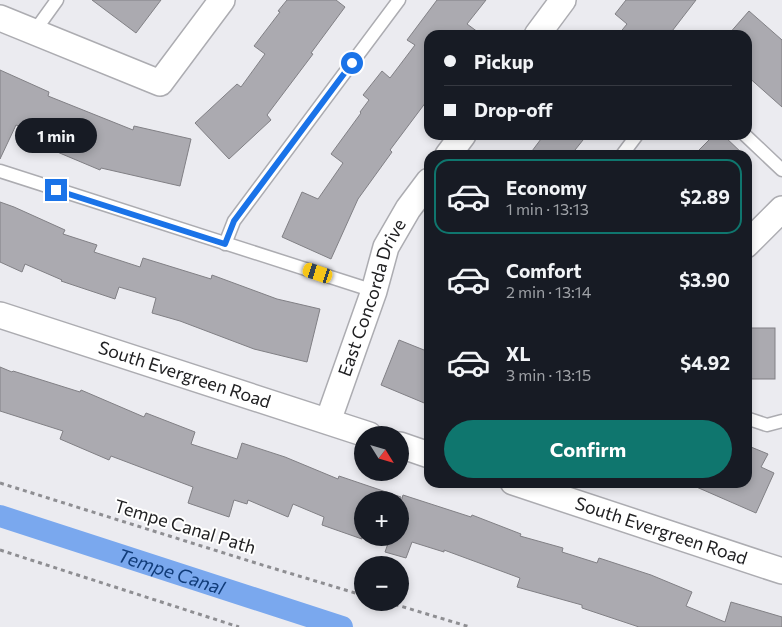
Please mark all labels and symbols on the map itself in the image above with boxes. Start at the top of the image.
route start [341,52,363,74]
callout: 1 min [15,118,97,152]
route end [45,179,67,201]
street label: East Concorda Drive [333,215,410,379]
car [301,261,334,285]
street label: South Evergreen Road [96,336,274,412]
north arrow [354,426,409,481]
street label: South Evergreen Road [572,491,750,569]
street label: Tempe Canal Path [112,494,259,558]
water label: Tempe Canal [115,543,229,600]

